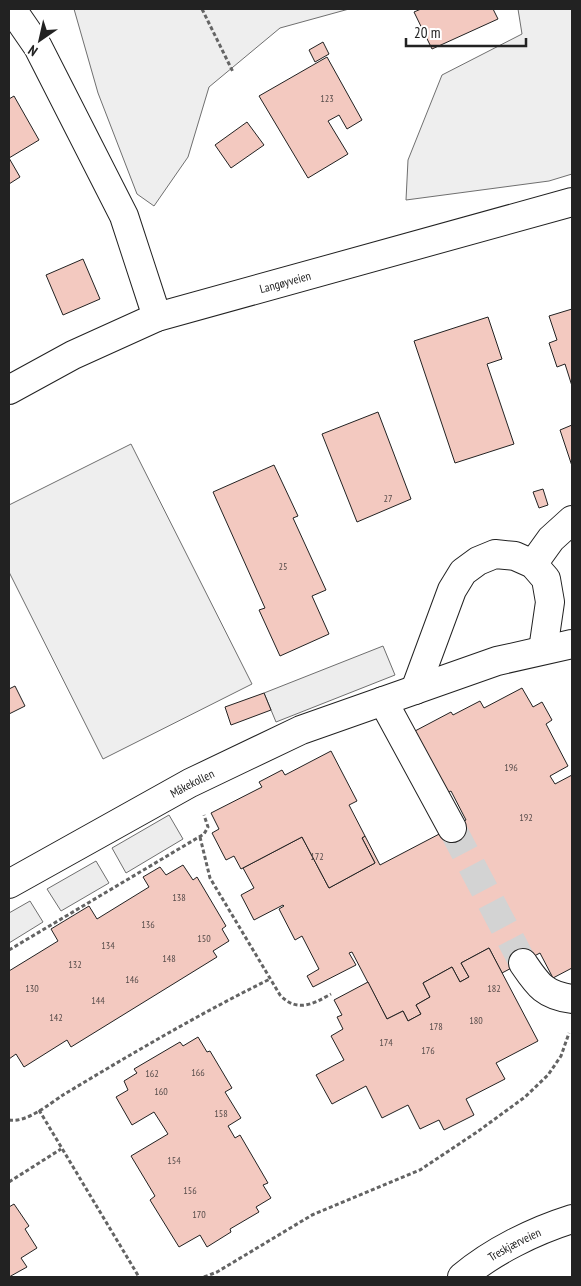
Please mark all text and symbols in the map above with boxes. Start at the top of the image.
north arrow [15,15,65,65]
scale bar [406,15,526,47]
text: 20 m [414,23,440,42]
text: N [25,41,41,60]
house number: 123 [320,92,334,105]
street label: Langøyveien [258,267,312,296]
house number: 27 [384,492,393,505]
house number: 25 [279,560,288,573]
house number: 196 [504,761,518,774]
street label: Måkekollen [167,765,216,800]
house number: 192 [519,811,533,824]
house number: 172 [310,850,324,863]
house number: 138 [172,891,186,904]
house number: 136 [141,918,155,931]
house number: 150 [197,932,211,945]
house number: 134 [101,939,115,952]
house number: 148 [162,952,176,965]
house number: 132 [68,958,82,971]
house number: 146 [125,973,139,986]
house number: 130 [25,982,39,995]
house number: 182 [487,982,501,995]
house number: 144 [91,994,105,1007]
house number: 142 [49,1011,63,1024]
house number: 180 [469,1014,483,1027]
house number: 178 [429,1020,443,1033]
house number: 174 [379,1036,393,1049]
house number: 176 [421,1044,435,1057]
house number: 166 [191,1066,205,1079]
house number: 162 [145,1067,159,1080]
house number: 160 [154,1085,168,1098]
house number: 158 [214,1107,228,1120]
house number: 154 [167,1154,181,1167]
house number: 156 [183,1184,197,1197]
house number: 170 [192,1208,206,1221]
street label: Treskjærveien [485,1224,543,1264]

